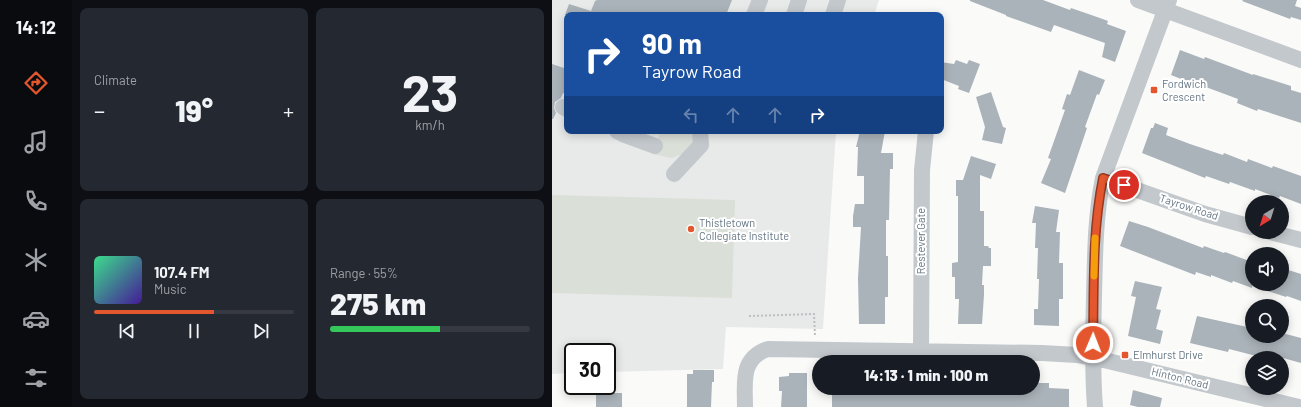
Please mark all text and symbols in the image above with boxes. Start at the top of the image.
text: 14:12 [16,16,56,38]
text: 90 m [642,26,702,60]
icon: right [576,28,628,80]
text: 23 [402,60,458,122]
text: Tayrow Road [642,60,742,82]
icon: directions [22,69,50,97]
text: Climate [94,72,137,88]
place label: Fordwich Crescent [1162,77,1206,103]
marker: Fordwich Crescent [1149,85,1159,95]
text: 19° [175,92,213,128]
text: − [94,97,105,123]
text: + [283,97,294,123]
icon: left [680,104,702,126]
icon: ahead [722,104,744,126]
icon: ahead [764,104,786,126]
icon: right [806,104,828,126]
text: km/h [415,117,445,133]
icon: music [22,128,50,156]
pin [1107,168,1141,202]
icon: arrive [1113,174,1135,196]
icon: phone [22,187,50,215]
street label: Tayrow Road [1158,191,1220,222]
north arrow [1245,195,1289,239]
map controls [1245,195,1289,395]
street label: Restever Gate [914,208,927,274]
place label: Thistletown Collegiate Institute [699,216,789,242]
marker: Thistletown Collegiate Institute [686,224,696,234]
icon: climate [22,246,50,274]
button: sound [1245,247,1289,291]
text: 107.4 FM [154,263,210,281]
text: Range · 55% [330,265,398,281]
text: Music [154,281,187,297]
text: 275 km [330,285,426,321]
button: search [1245,299,1289,343]
icon: car [22,305,50,333]
icon: previous [116,320,138,342]
icon: pause [183,320,205,342]
icon: next [250,320,272,342]
position arrow [1072,322,1114,364]
speed limit sign: 30 [564,343,616,395]
place label: Elmhurst Drive [1133,348,1203,361]
marker: Elmhurst Drive [1120,350,1130,360]
button: layers [1245,351,1289,395]
icon: filters [22,364,50,392]
street label: Hinton Road [1150,364,1210,391]
text: 14:13 · 1 min · 100 m [864,366,988,384]

